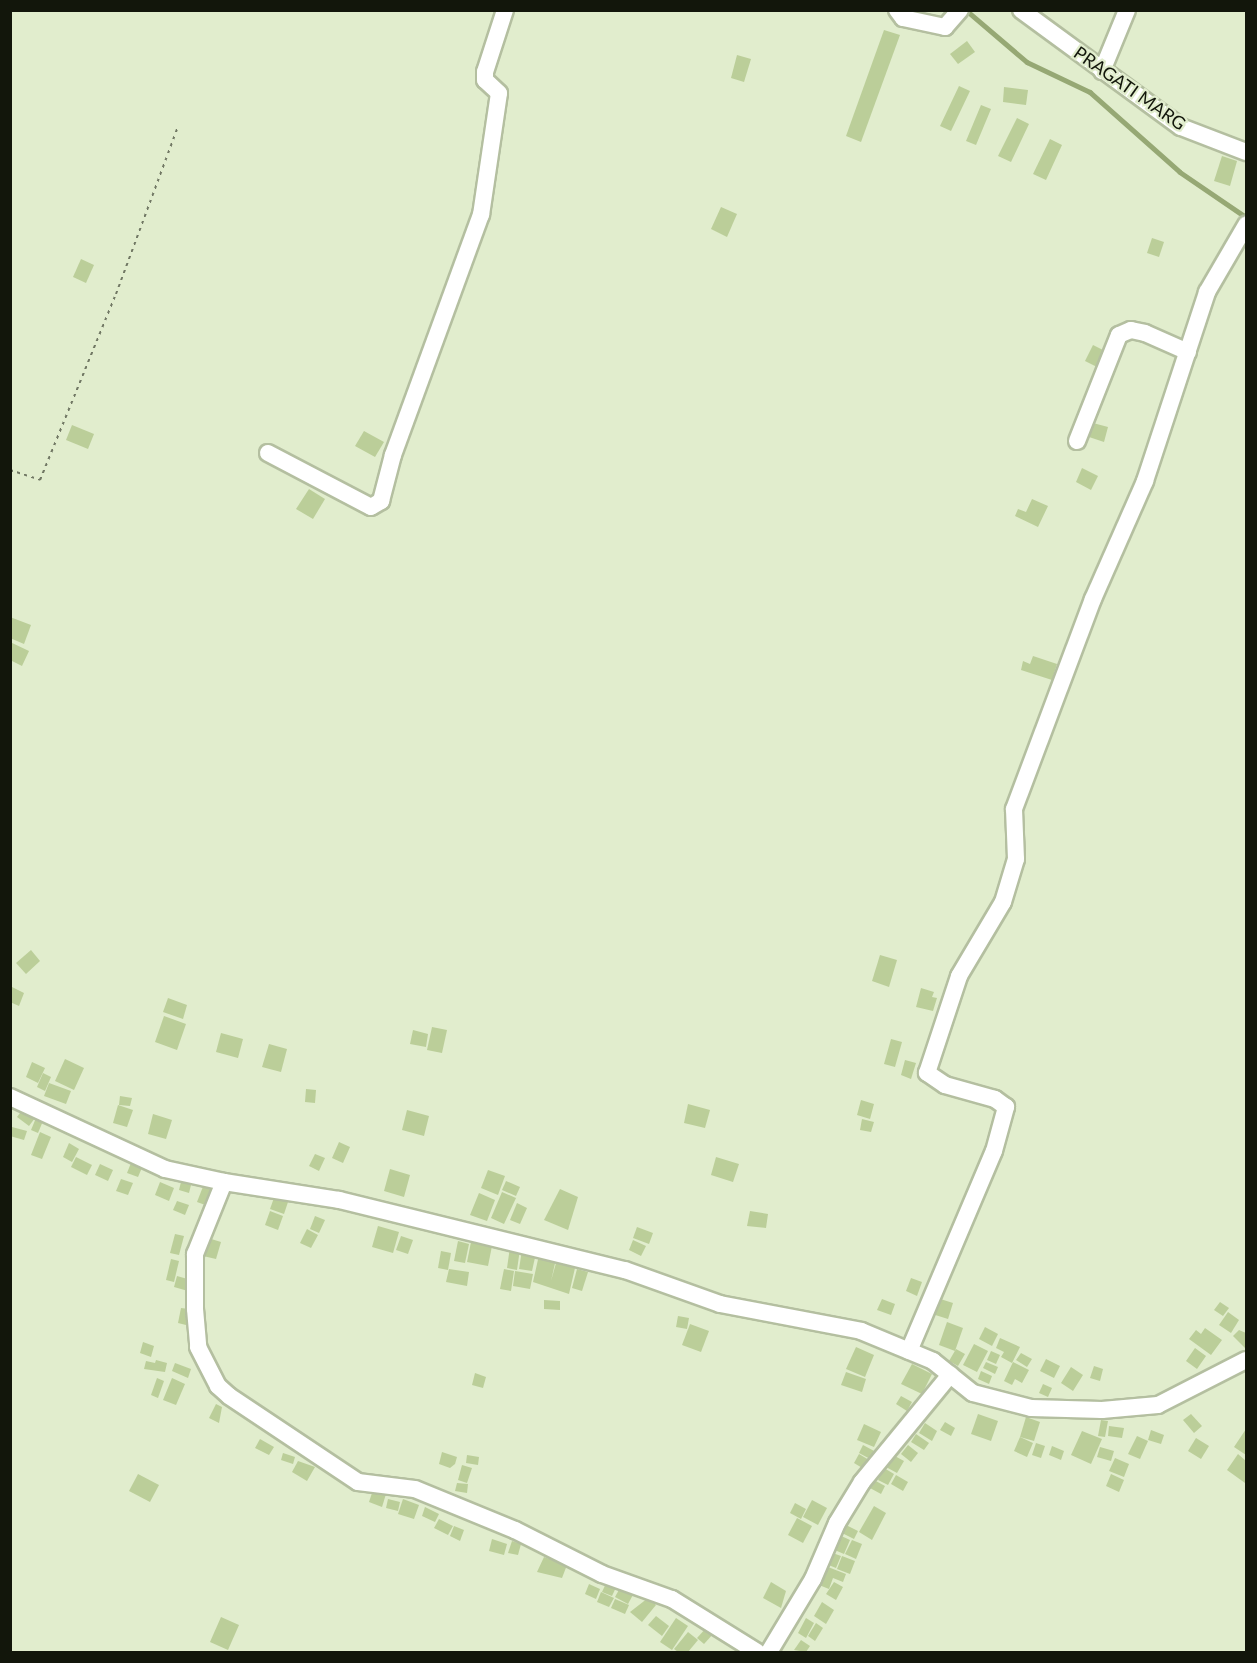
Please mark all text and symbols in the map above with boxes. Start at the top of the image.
street label: PRAGATI MARG [1070,41,1190,135]

